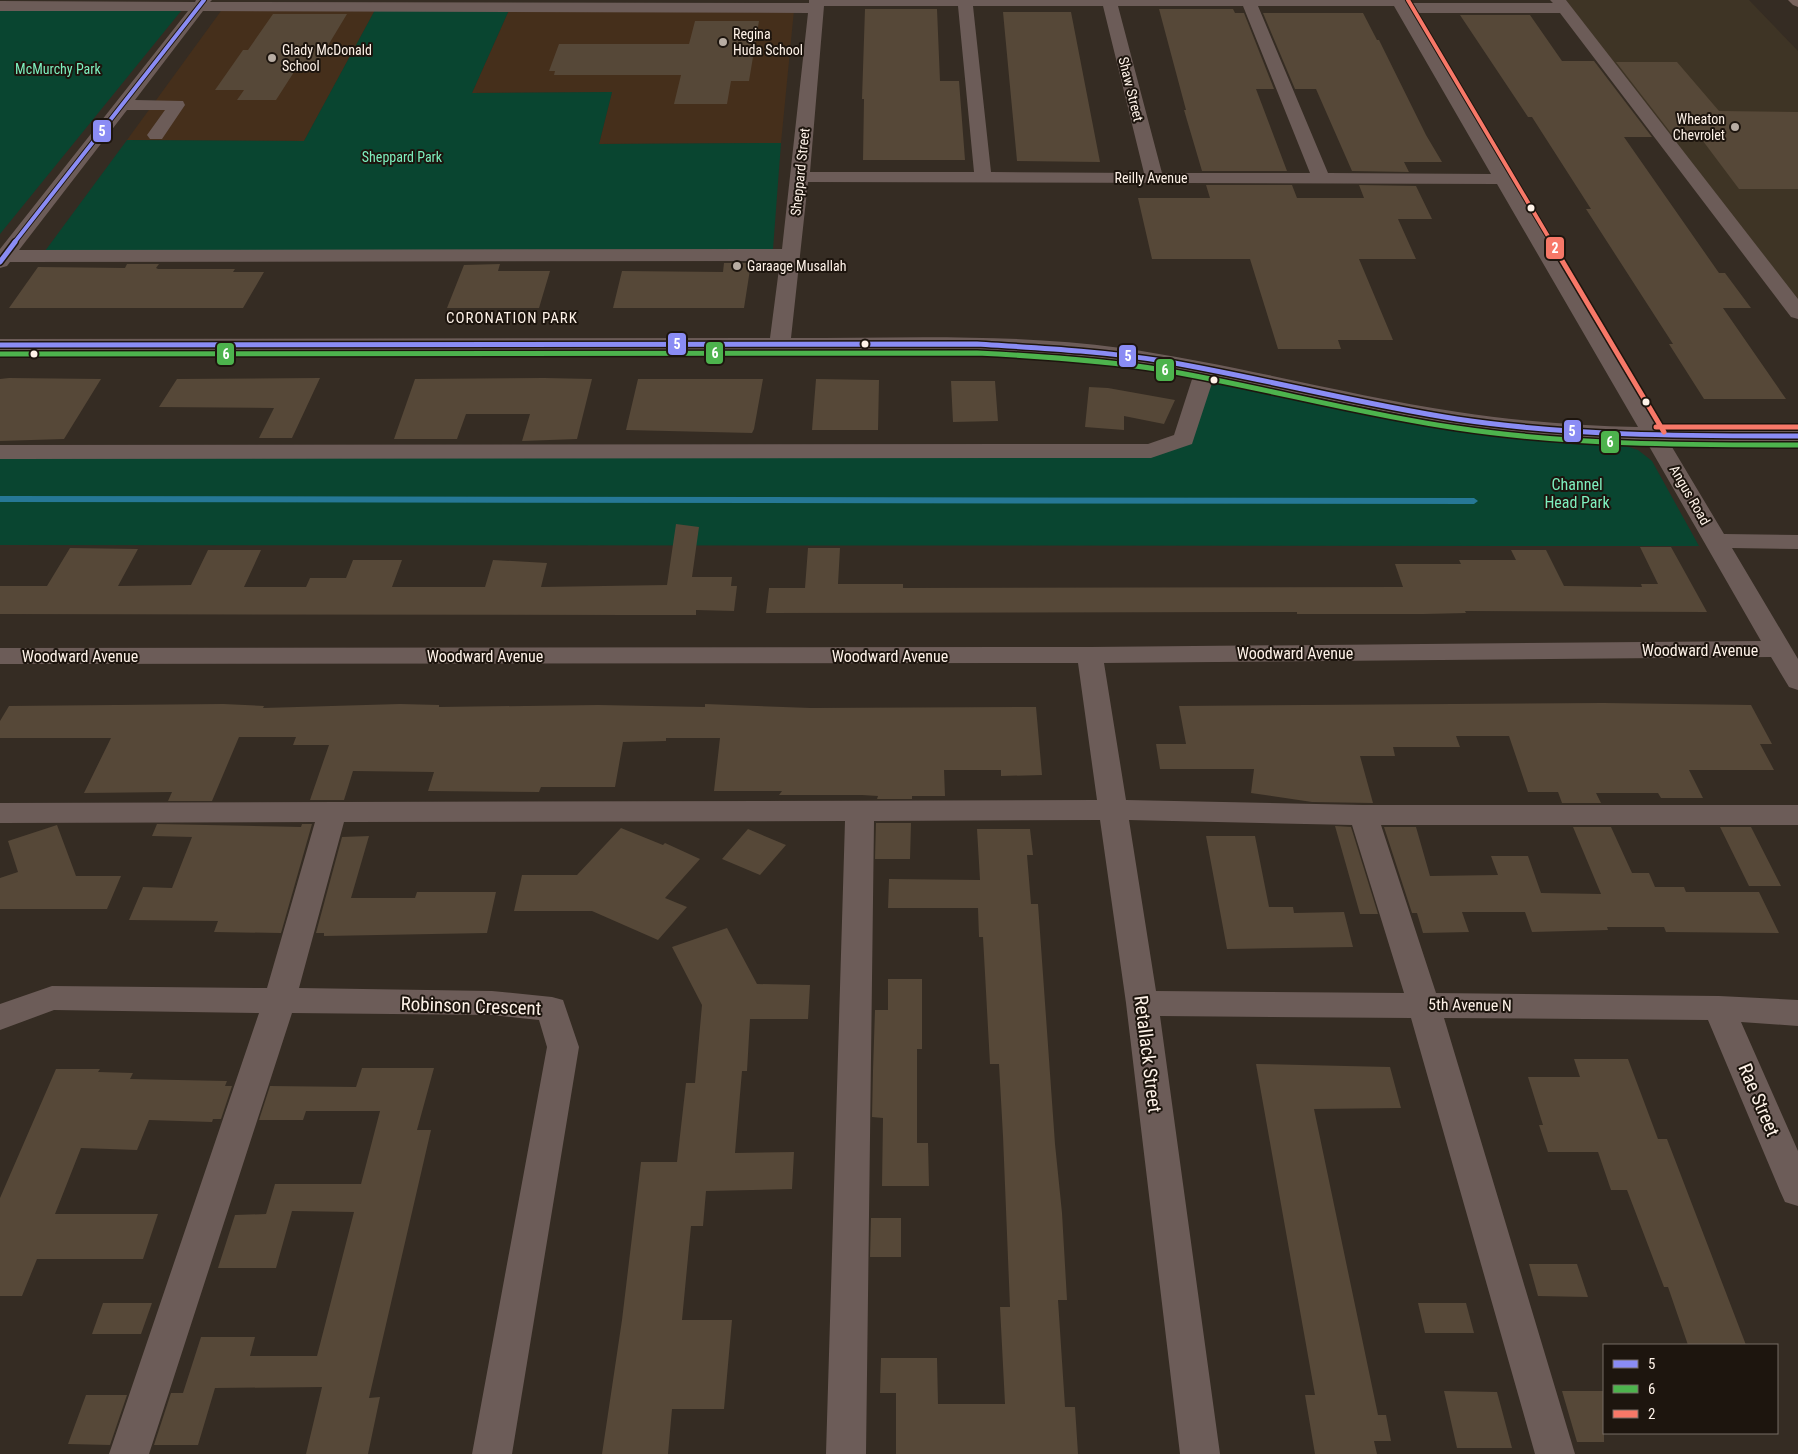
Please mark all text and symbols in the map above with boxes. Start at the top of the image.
place label: Regina Huda School [733,26,803,58]
marker: Regina Huda School [717,36,729,48]
place label: Glady McDonald School [282,42,372,74]
marker: Glady McDonald School [266,52,278,64]
street label: Shaw Street [1115,55,1147,123]
park label: McMurchy Park [15,61,102,77]
place label: Wheaton Chevrolet [1673,111,1725,143]
line badge: 5 [92,119,112,143]
marker: Wheaton Chevrolet [1729,121,1741,133]
text: 5 [98,123,106,139]
street label: Sheppard Street [787,127,813,217]
park label: Sheppard Park [362,149,443,165]
street label: Reilly Avenue [1115,170,1188,186]
unlabelled marker [1526,203,1536,213]
line badge: 2 [1545,236,1565,260]
text: 2 [1551,240,1559,256]
place label: Garaage Musallah [747,258,846,274]
marker: Garaage Musallah [731,260,743,272]
district label: CORONATION PARK [446,309,578,327]
line badge: 5 [667,332,687,356]
text: 5 [673,336,681,352]
unlabelled marker [860,339,870,349]
line badge: 6 [705,341,724,365]
line badge: 6 [216,342,235,366]
line badge: 5 [1118,344,1137,368]
text: 6 [711,345,719,361]
text: 6 [222,346,230,362]
text: 5 [1124,348,1132,364]
unlabelled marker [29,349,39,359]
line badge: 6 [1155,358,1175,382]
text: 6 [1161,362,1169,378]
unlabelled marker [1209,375,1219,385]
unlabelled marker [1641,397,1651,407]
line badge: 5 [1563,419,1582,443]
text: 5 [1568,423,1576,439]
line badge: 6 [1600,430,1620,454]
text: 6 [1606,434,1614,450]
street label: Angus Road [1667,462,1713,528]
park label: Channel Head Park [1544,475,1610,512]
street label: Woodward Avenue [1642,641,1758,660]
street label: Woodward Avenue [1237,644,1353,663]
street label: Woodward Avenue [22,647,138,666]
street label: Woodward Avenue [427,647,543,666]
street label: Woodward Avenue [832,647,948,666]
street label: Robinson Crescent [400,992,542,1020]
street label: Retallack Street [1129,994,1167,1114]
street label: 5th Avenue N [1428,995,1512,1015]
street label: Rae Street [1733,1060,1785,1140]
legend [1603,1344,1778,1434]
text: 5 [1648,1355,1655,1373]
text: 6 [1648,1380,1655,1398]
text: 2 [1648,1405,1655,1423]

